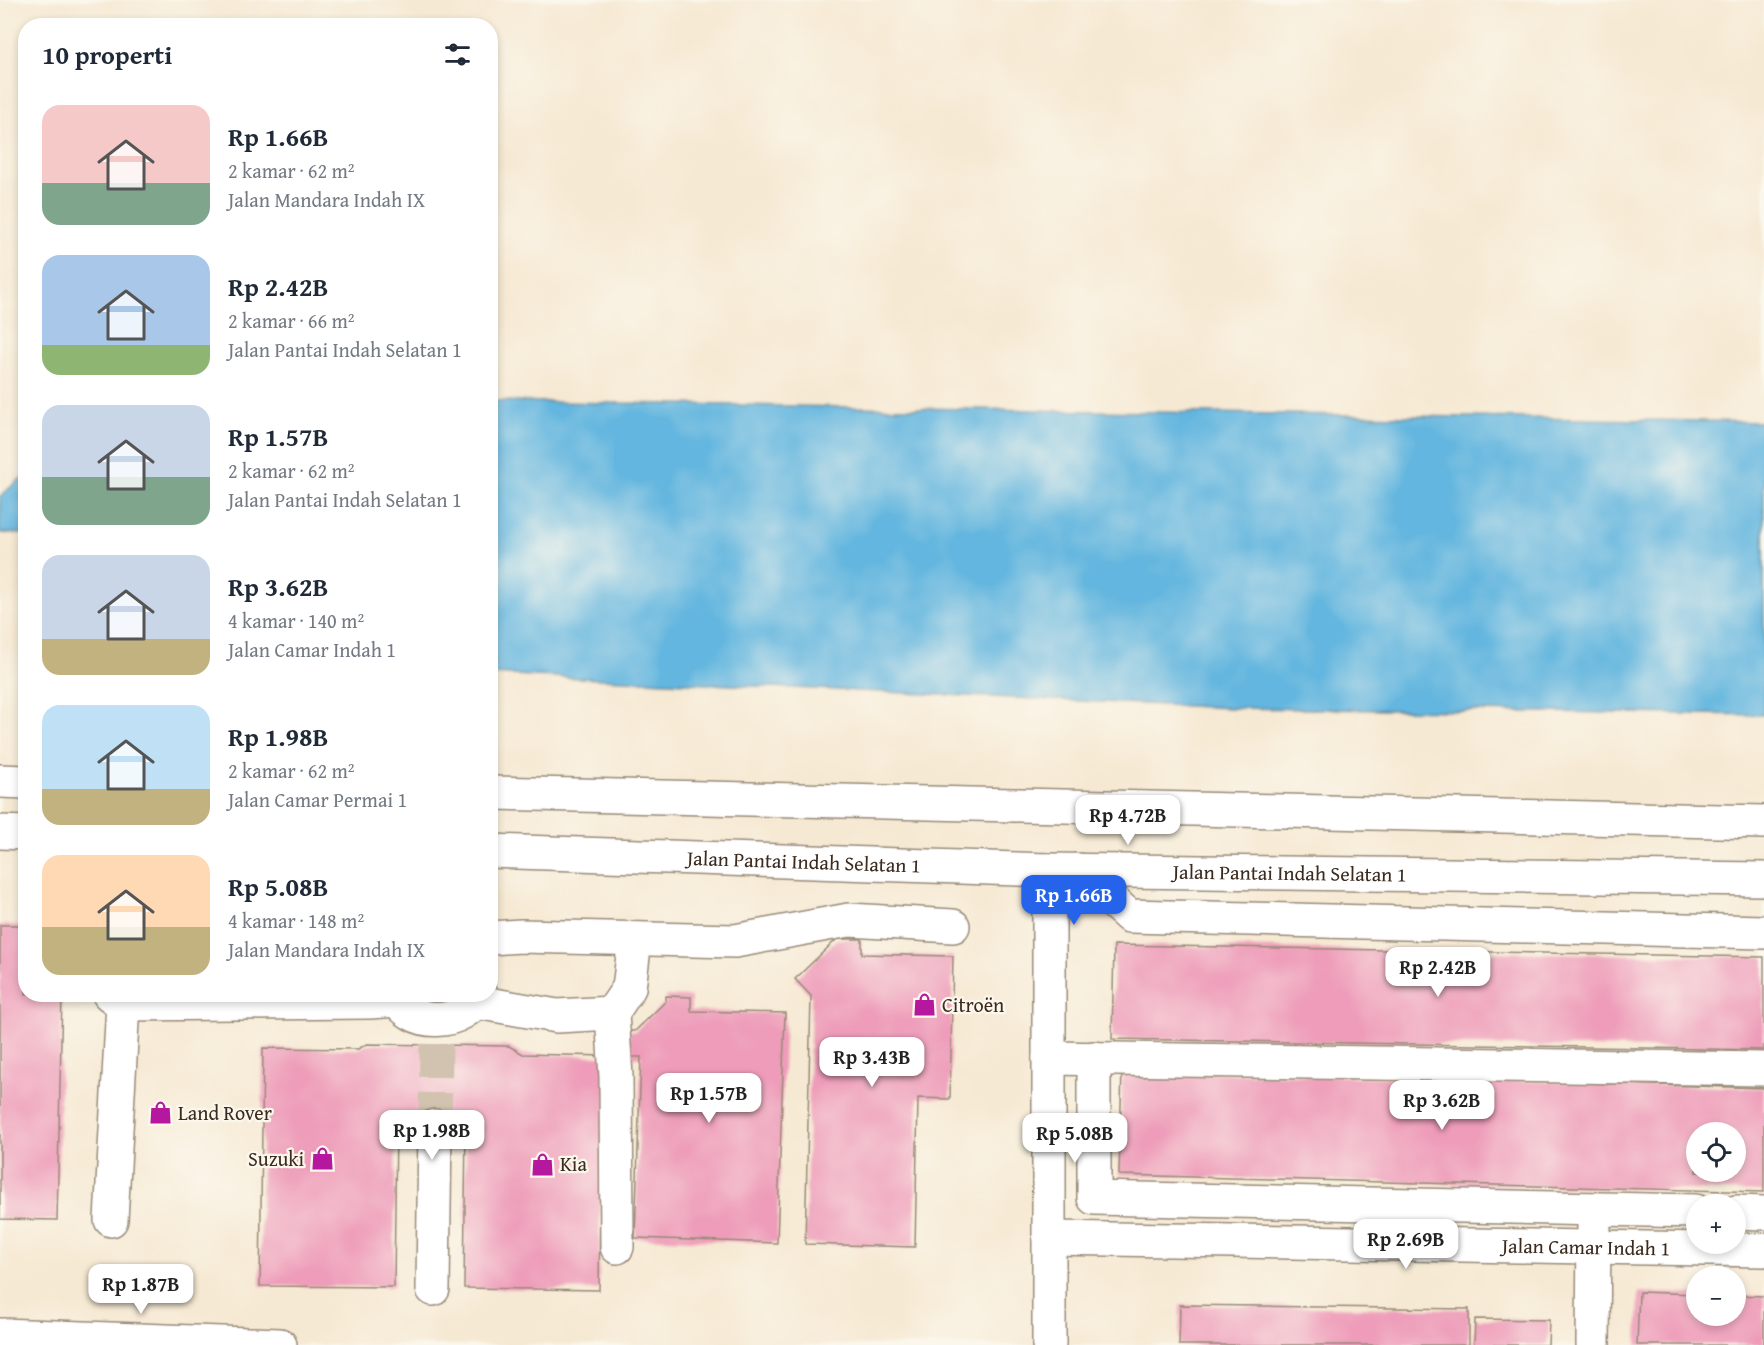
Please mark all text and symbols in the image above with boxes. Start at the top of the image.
text: 10 properti [42,35,172,74]
icon: filters [441,38,474,71]
text: Rp 1.66B [228,117,328,156]
icon: home [90,129,162,201]
text: 2 kamar · 62 m² [228,156,355,185]
text: Jalan Mandara Indah IX [228,185,425,214]
text: Rp 2.42B [228,267,328,306]
icon: home [90,279,162,351]
text: 2 kamar · 66 m² [228,306,355,335]
text: Jalan Pantai Indah Selatan 1 [228,335,462,364]
text: Rp 1.57B [228,417,328,456]
icon: home [90,429,162,501]
text: 2 kamar · 62 m² [228,456,355,485]
text: Jalan Pantai Indah Selatan 1 [228,485,462,514]
text: Rp 3.62B [228,567,328,606]
icon: home [90,579,162,651]
text: 4 kamar · 140 m² [228,606,364,635]
text: Jalan Camar Indah 1 [228,635,396,664]
text: Rp 1.98B [228,717,328,756]
icon: home [90,729,162,801]
text: 2 kamar · 62 m² [228,756,355,785]
text: Jalan Camar Permai 1 [228,785,407,814]
pin: Rp 4.72B [1066,795,1190,846]
text: Rp 4.72B [1089,800,1167,829]
street label: Jalan Pantai Indah Selatan 1 [684,843,921,880]
street label: Jalan Pantai Indah Selatan 1 [1170,857,1407,888]
text: Rp 5.08B [228,867,328,906]
pin: Rp 1.66B [1012,875,1136,926]
icon: home [90,879,162,951]
text: Rp 1.66B [1035,880,1113,909]
text: 4 kamar · 148 m² [228,906,364,935]
text: Jalan Mandara Indah IX [228,935,425,964]
pin: Rp 2.42B [1376,947,1500,998]
text: Rp 2.42B [1399,952,1477,981]
place label: Citroën [942,990,1004,1019]
shop icon: Citroën [911,992,937,1018]
pin: Rp 3.43B [810,1037,934,1088]
text: Rp 3.43B [833,1042,911,1071]
pin: Rp 1.57B [647,1073,771,1124]
text: Rp 1.57B [670,1078,748,1107]
pin: Rp 3.62B [1380,1080,1504,1131]
text: Rp 3.62B [1403,1085,1481,1114]
place label: Land Rover [178,1098,272,1127]
shop icon: Land Rover [147,1100,173,1126]
pin: Rp 1.98B [370,1110,494,1161]
pin: Rp 5.08B [1013,1113,1137,1164]
text: Rp 1.98B [393,1115,471,1144]
text: Rp 5.08B [1036,1118,1114,1147]
map controls [1686,1122,1746,1326]
button: locate [1686,1122,1746,1182]
place label: Suzuki [248,1144,304,1173]
shop icon: Suzuki [309,1146,335,1172]
place label: Kia [560,1149,587,1178]
shop icon: Kia [529,1151,555,1177]
button: + [1686,1194,1746,1254]
pin: Rp 2.69B [1344,1219,1468,1270]
text: Rp 2.69B [1367,1224,1445,1253]
street label: Jalan Camar Indah 1 [1499,1231,1670,1262]
pin: Rp 1.87B [79,1264,203,1315]
button: − [1686,1266,1746,1326]
text: Rp 1.87B [102,1269,180,1298]

